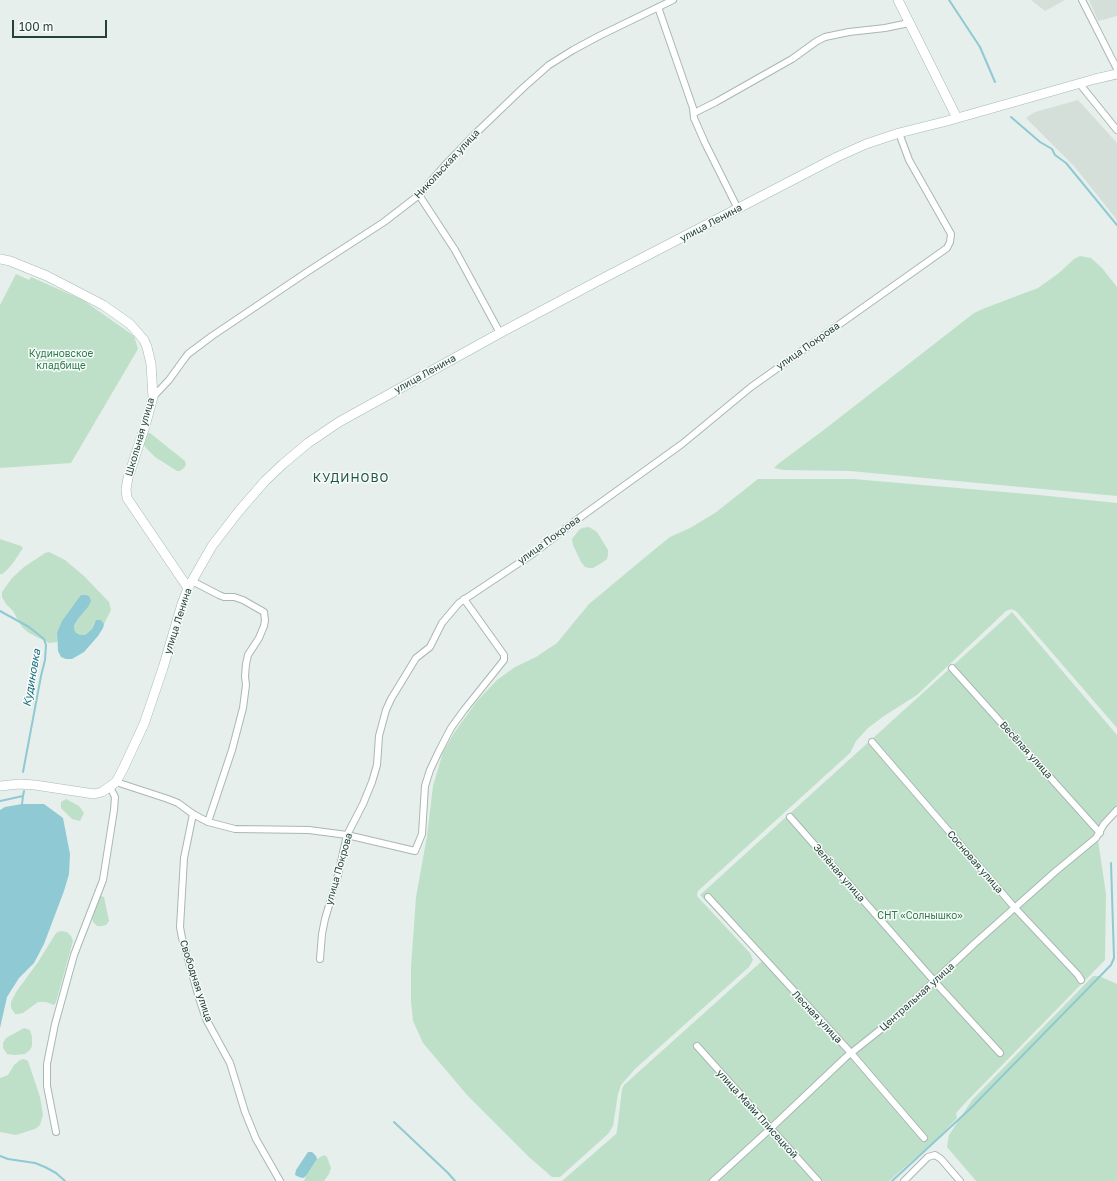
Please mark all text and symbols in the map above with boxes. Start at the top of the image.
scale bar [14,12,109,38]
text: 100 m [19,19,53,34]
street label: Никольская улица [412,127,482,201]
street label: улица Ленина [678,202,744,244]
street label: улица Покрова [774,320,842,372]
park label: Кудиновское кладбище [29,348,93,372]
street label: улица Ленина [392,352,458,396]
street label: Школьная улица [123,396,157,478]
district label: КУДИНОВО [313,471,389,485]
street label: улица Покрова [515,513,583,567]
street label: улица Ленина [162,586,194,656]
water label: Кудиновка [20,648,44,708]
street label: Весёлая улица [997,719,1055,781]
street label: Сосновая улица [945,828,1005,896]
street label: улица Покрова [323,832,355,906]
street label: Зелёная улица [811,842,867,904]
park label: СНТ «Солнышко» [877,910,963,922]
street label: Свободная улица [177,938,215,1024]
street label: Центральная улица [877,960,957,1034]
street label: Лесная улица [790,988,844,1046]
street label: улица Майи Плисецкой [714,1067,800,1161]

